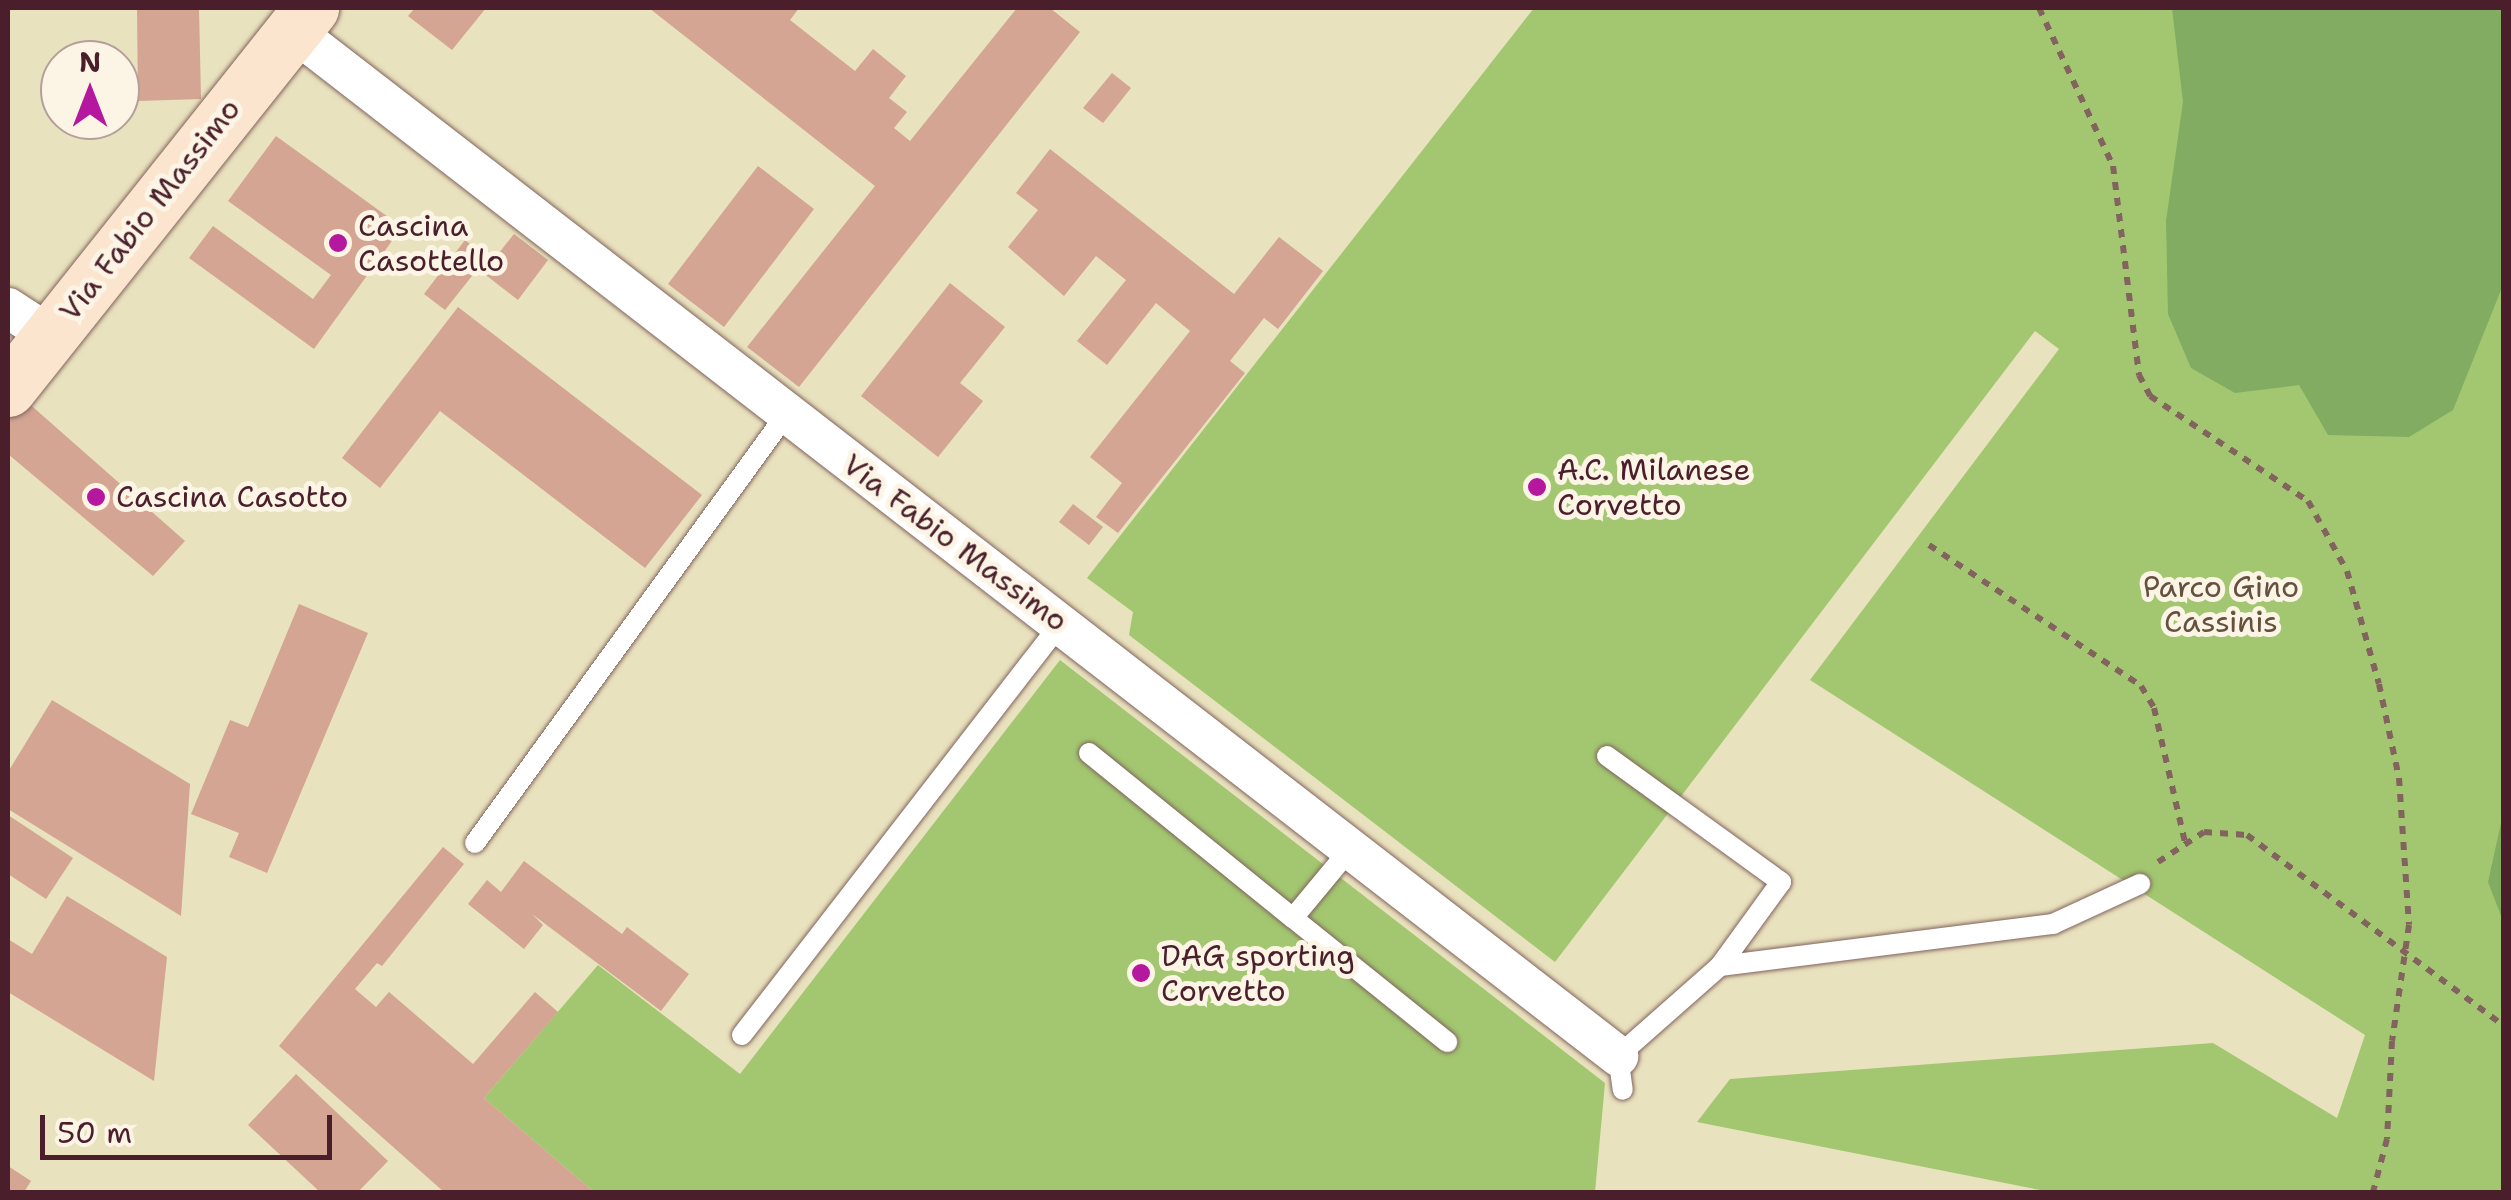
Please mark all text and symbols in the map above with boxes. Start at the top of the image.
north arrow [40,40,140,140]
text: N [79,43,101,81]
street label: Via Fabio Massimo [52,92,248,328]
place label: Cascina Casottello [358,208,504,278]
marker: Cascina Casottello [327,232,349,254]
street label: Via Fabio Massimo [835,447,1075,639]
place label: A.C. Milanese Corvetto [1557,452,1750,522]
marker: A.C. Milanese Corvetto [1526,476,1548,498]
place label: Cascina Casotto [116,479,348,515]
marker: Cascina Casotto [85,486,107,508]
park label: Parco Gino Cassinis [2143,569,2299,640]
place label: DAG sporting Corvetto [1161,938,1355,1008]
marker: DAG sporting Corvetto [1130,962,1152,984]
scale bar [45,1095,338,1157]
text: 50 m [57,1112,132,1153]

